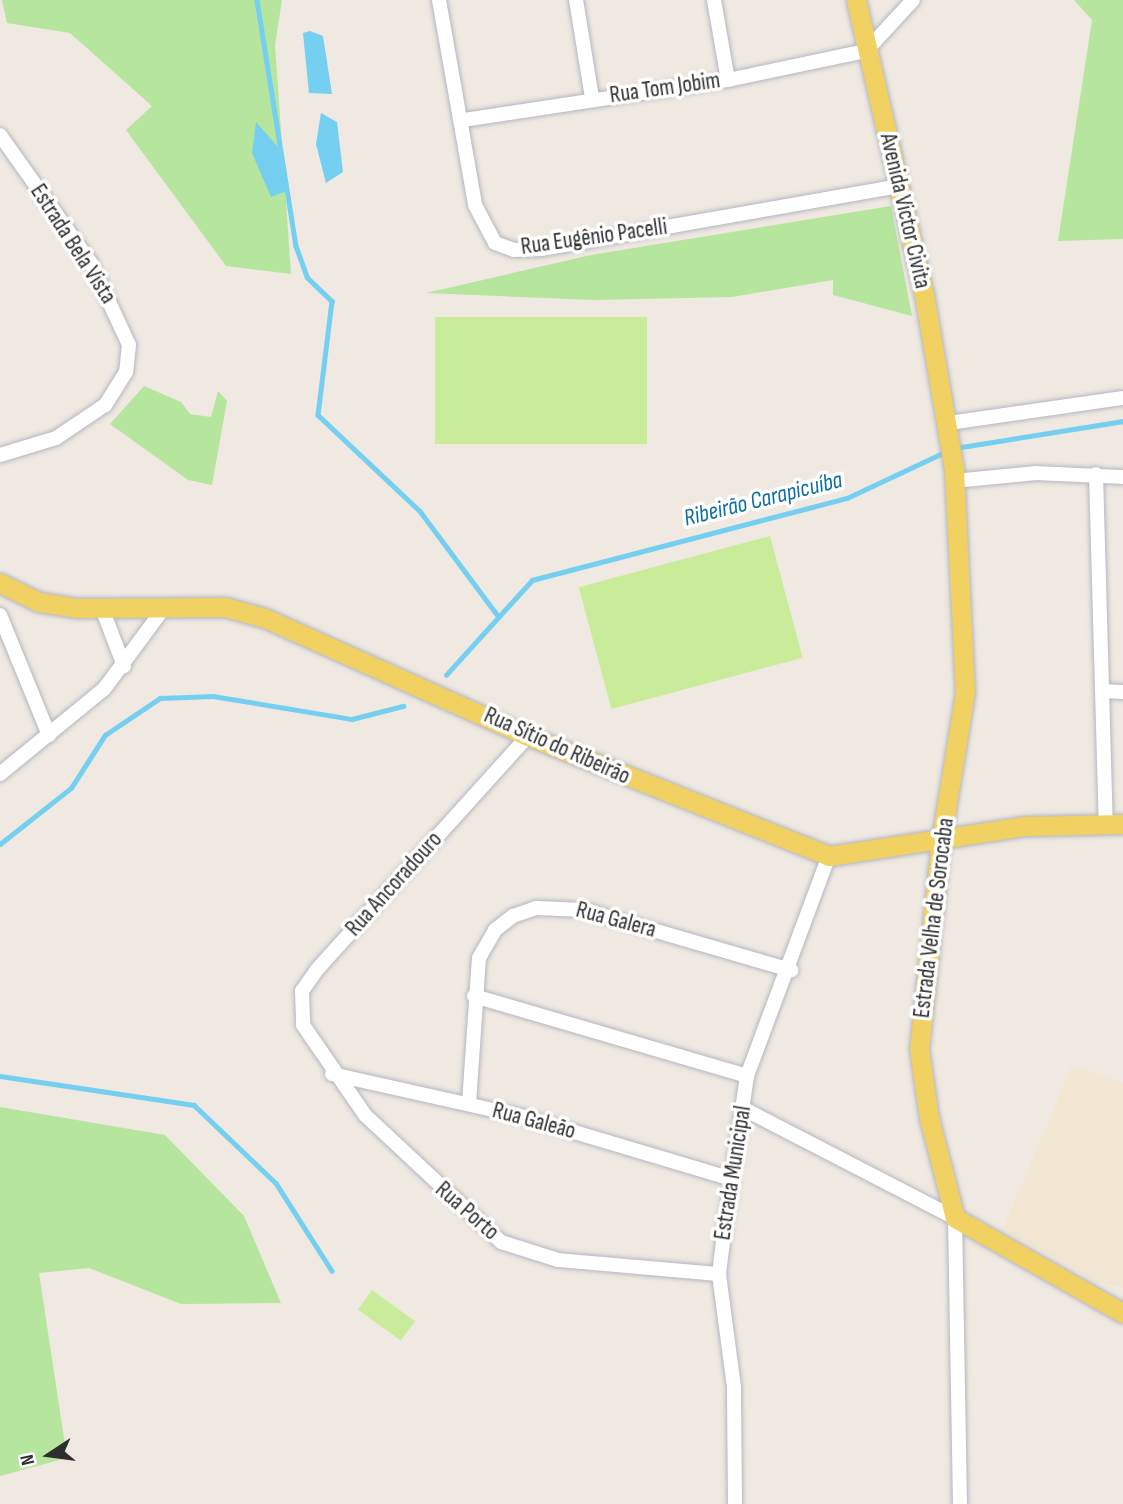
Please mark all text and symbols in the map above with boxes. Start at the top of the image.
street label: Rua Tom Jobim [608,67,722,109]
street label: Avenida Victor Civita [874,131,936,291]
street label: Estrada Bela Vista [24,179,122,309]
street label: Rua Eugênio Pacelli [519,213,669,261]
water label: Ribeirão Carapicuíba [681,465,845,533]
street label: Rua Sítio do Ribeirão [480,702,634,790]
street label: Estrada Velha de Sorocaba [908,816,960,1020]
street label: Rua Ancoradouro [340,826,448,942]
street label: Rua Galera [573,896,659,944]
street label: Rua Galeão [489,1097,579,1145]
street label: Estrada Municipal [709,1104,757,1242]
street label: Rua Porto [430,1176,504,1246]
north arrow [14,1420,84,1490]
text: N [16,1452,40,1467]

